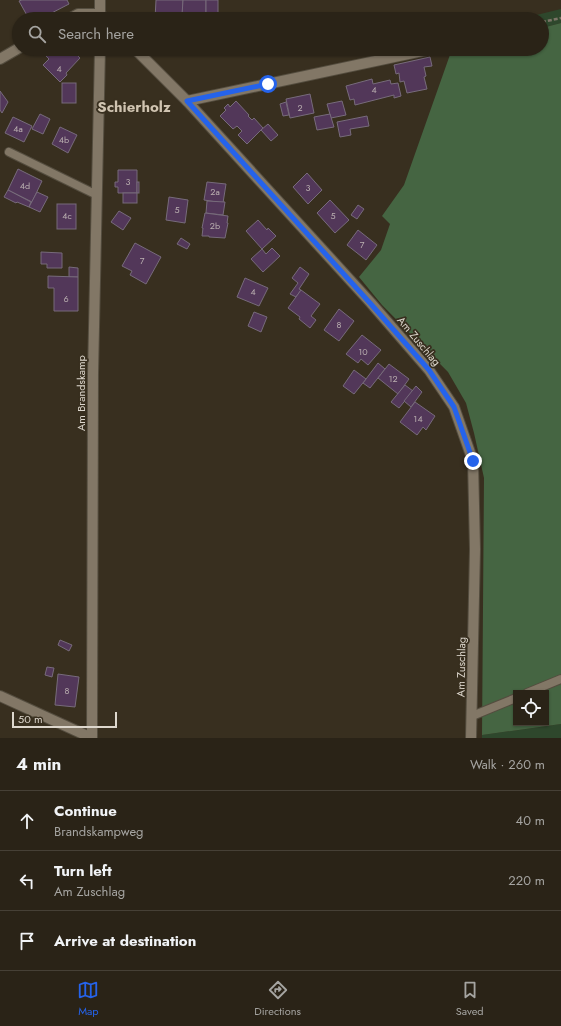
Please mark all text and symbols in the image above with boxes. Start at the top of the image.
search box [12,12,549,56]
icon: search [26,23,48,45]
text: Search here [58,23,134,45]
house number: 4 [56,62,62,75]
route start [259,75,277,93]
house number: 4 [371,83,377,96]
district label: Schierholz [97,96,171,118]
house number: 2 [297,101,303,114]
house number: 4a [13,122,23,135]
house number: 4b [59,133,69,146]
house number: 3 [126,175,131,188]
house number: 4d [20,179,30,192]
house number: 3 [306,181,311,194]
house number: 2a [210,185,220,198]
house number: 5 [174,203,180,216]
house number: 4c [62,209,72,222]
house number: 5 [330,209,336,222]
house number: 2b [210,219,220,232]
house number: 7 [360,238,365,251]
house number: 7 [140,254,145,267]
house number: 4 [250,285,256,298]
house number: 6 [63,292,69,305]
street label: Am Zuschlag [394,313,444,369]
house number: 8 [337,318,342,331]
house number: 10 [358,345,368,358]
street label: Am Brandskamp [73,355,89,431]
house number: 12 [388,372,398,385]
house number: 14 [413,412,423,425]
route end [464,452,482,470]
street label: Am Zuschlag [452,637,470,697]
house number: 8 [65,684,70,697]
map controls [513,690,549,726]
button: locate [513,690,549,726]
scale bar [12,710,117,729]
text: 50 m [18,711,43,727]
text: 4 min [16,752,61,776]
text: Walk · 260 m [470,755,545,774]
text: Continue [54,800,117,822]
icon: ahead [16,810,38,832]
text: 40 m [516,811,545,830]
text: Brandskampweg [54,822,144,841]
text: Turn left [54,860,112,882]
icon: left [16,870,38,892]
text: 220 m [508,871,545,890]
text: Am Zuschlag [54,882,125,901]
icon: arrive [16,930,38,952]
text: Arrive at destination [54,930,196,952]
tab: Map [77,979,99,1019]
tab: Directions [254,979,301,1019]
tab: Saved [456,979,484,1019]

